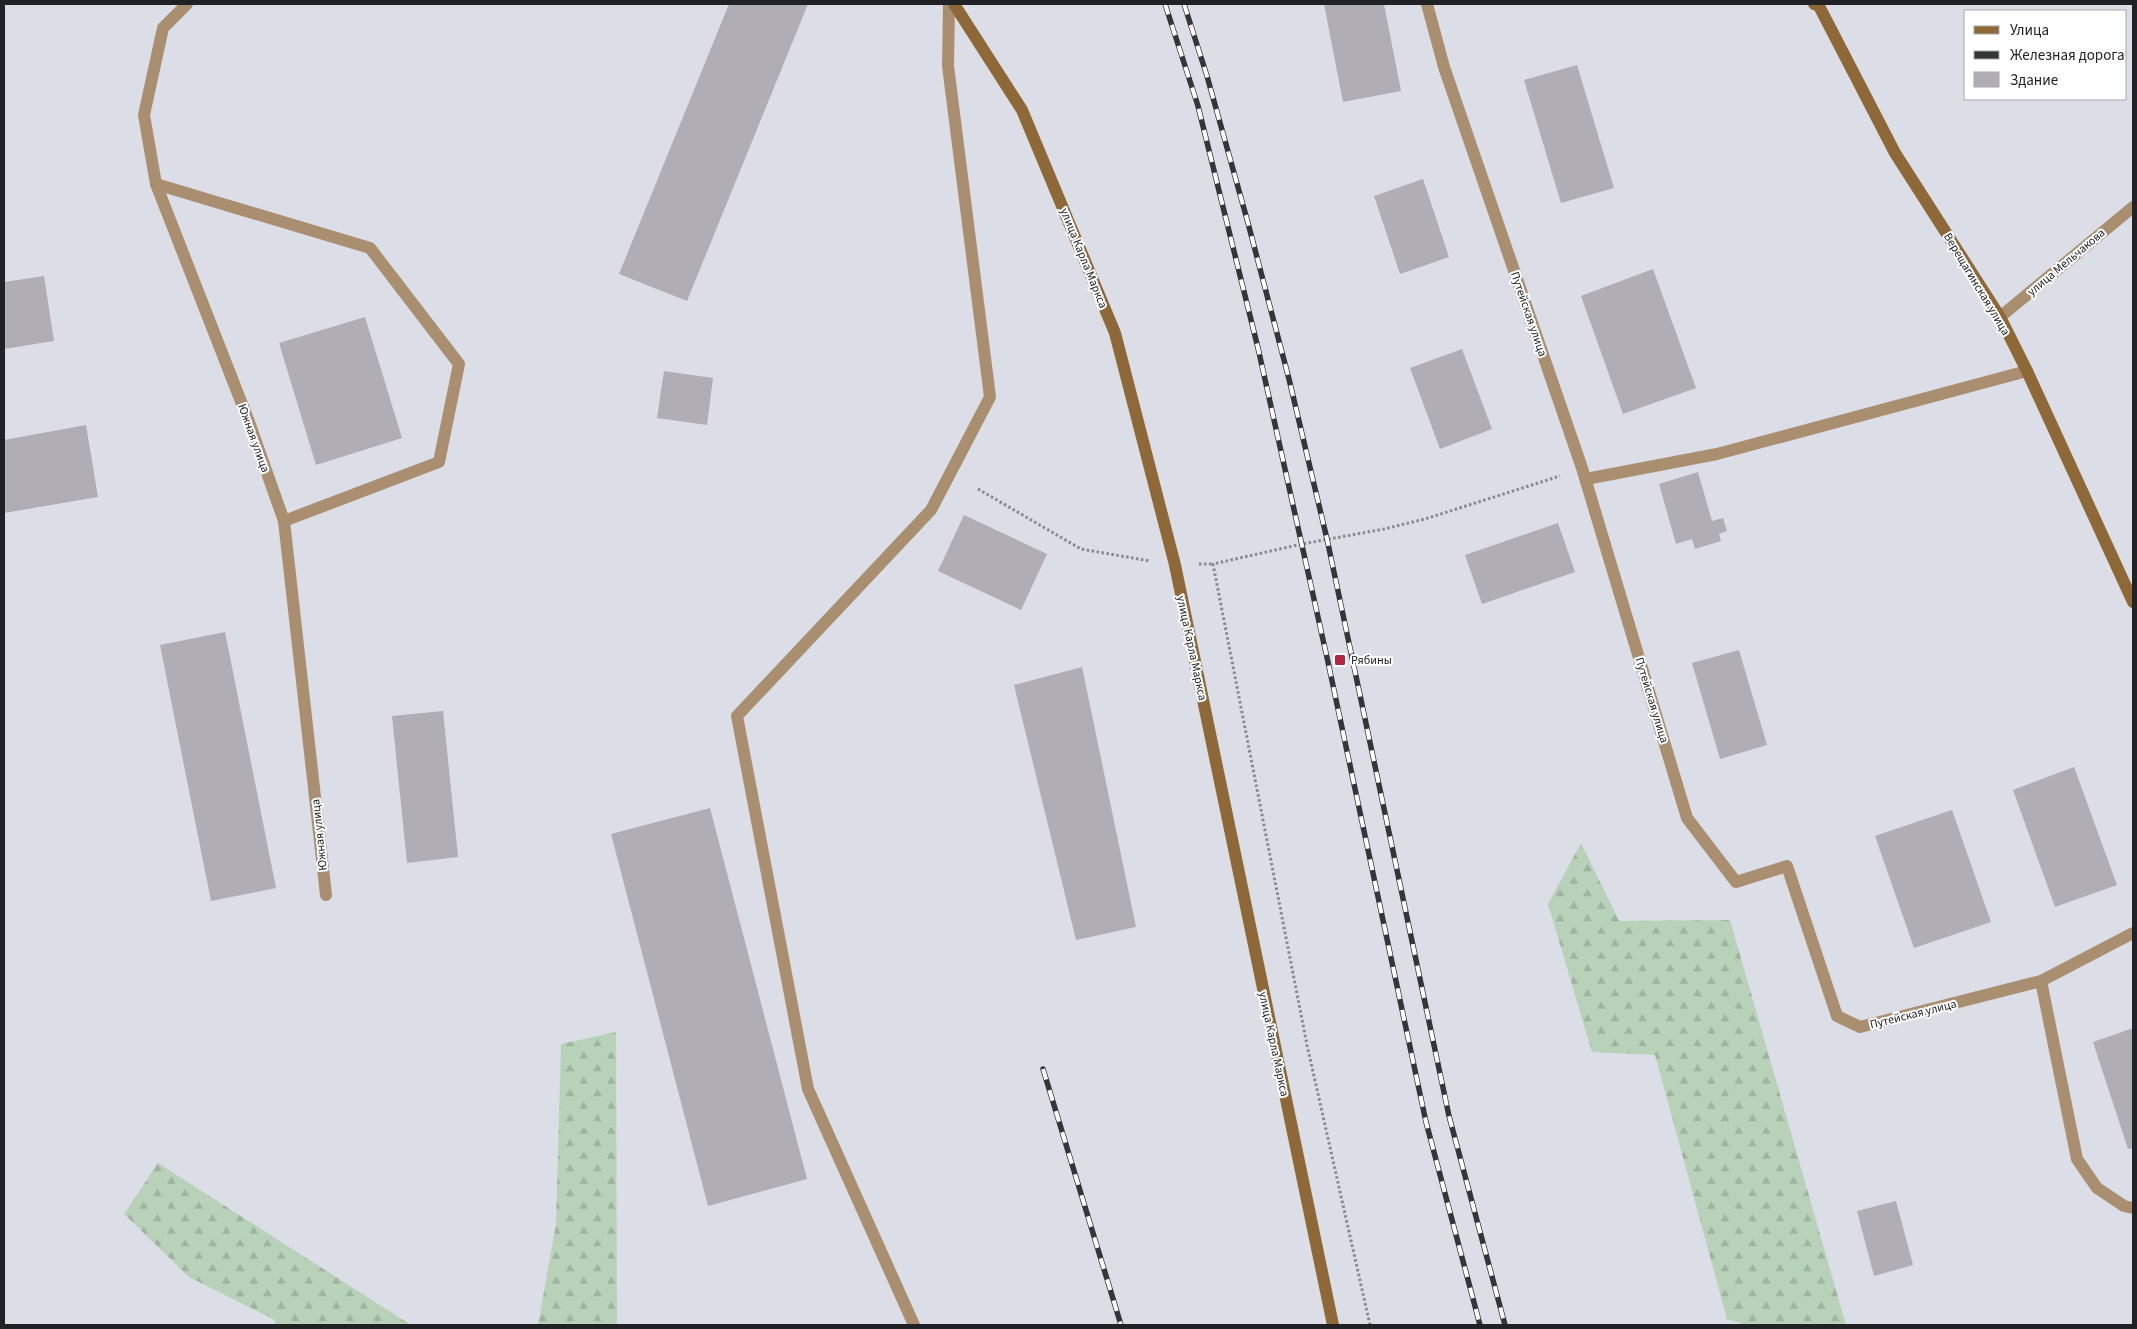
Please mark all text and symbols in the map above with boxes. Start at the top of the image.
legend [1964,10,2127,100]
text: Улица [2010,20,2049,41]
text: Железная дорога [2010,45,2125,66]
text: Здание [2010,70,2058,91]
street label: улица Карла Маркса [1056,205,1111,311]
street label: улица Мельчакова [2024,225,2109,300]
street label: Верещагинская улица [1939,230,2014,339]
street label: Путейская улица [1506,269,1551,359]
street label: Южная улица [233,401,274,475]
street label: улица Карла Маркса [1172,594,1211,702]
place label: Рябины [1351,652,1392,669]
marker: Рябины [1333,653,1347,667]
street label: Путейская улица [1630,655,1673,745]
street label: Южная улица [307,798,332,872]
street label: улица Карла Маркса [1254,990,1293,1098]
street label: Путейская улица [1868,995,1958,1033]

